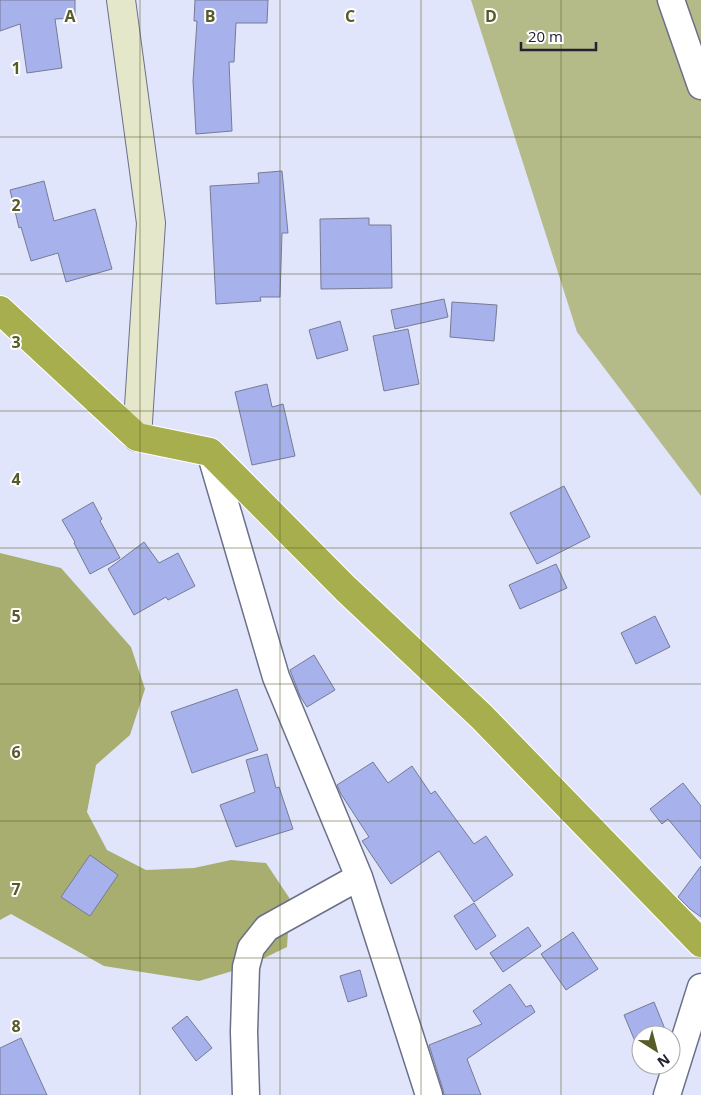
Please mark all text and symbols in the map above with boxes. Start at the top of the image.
text: A [64,5,76,27]
text: B [205,5,215,27]
text: C [345,5,355,27]
text: D [485,5,497,27]
scale bar [521,20,596,52]
text: 20 m [528,26,563,46]
text: 1 [11,57,21,79]
text: 2 [11,194,21,216]
text: 3 [11,331,21,353]
text: 4 [11,468,21,490]
text: 5 [11,605,21,627]
text: 6 [11,741,21,763]
text: 7 [11,878,21,900]
text: 8 [11,1015,21,1037]
north arrow [631,1025,681,1075]
text: N [654,1050,674,1072]

